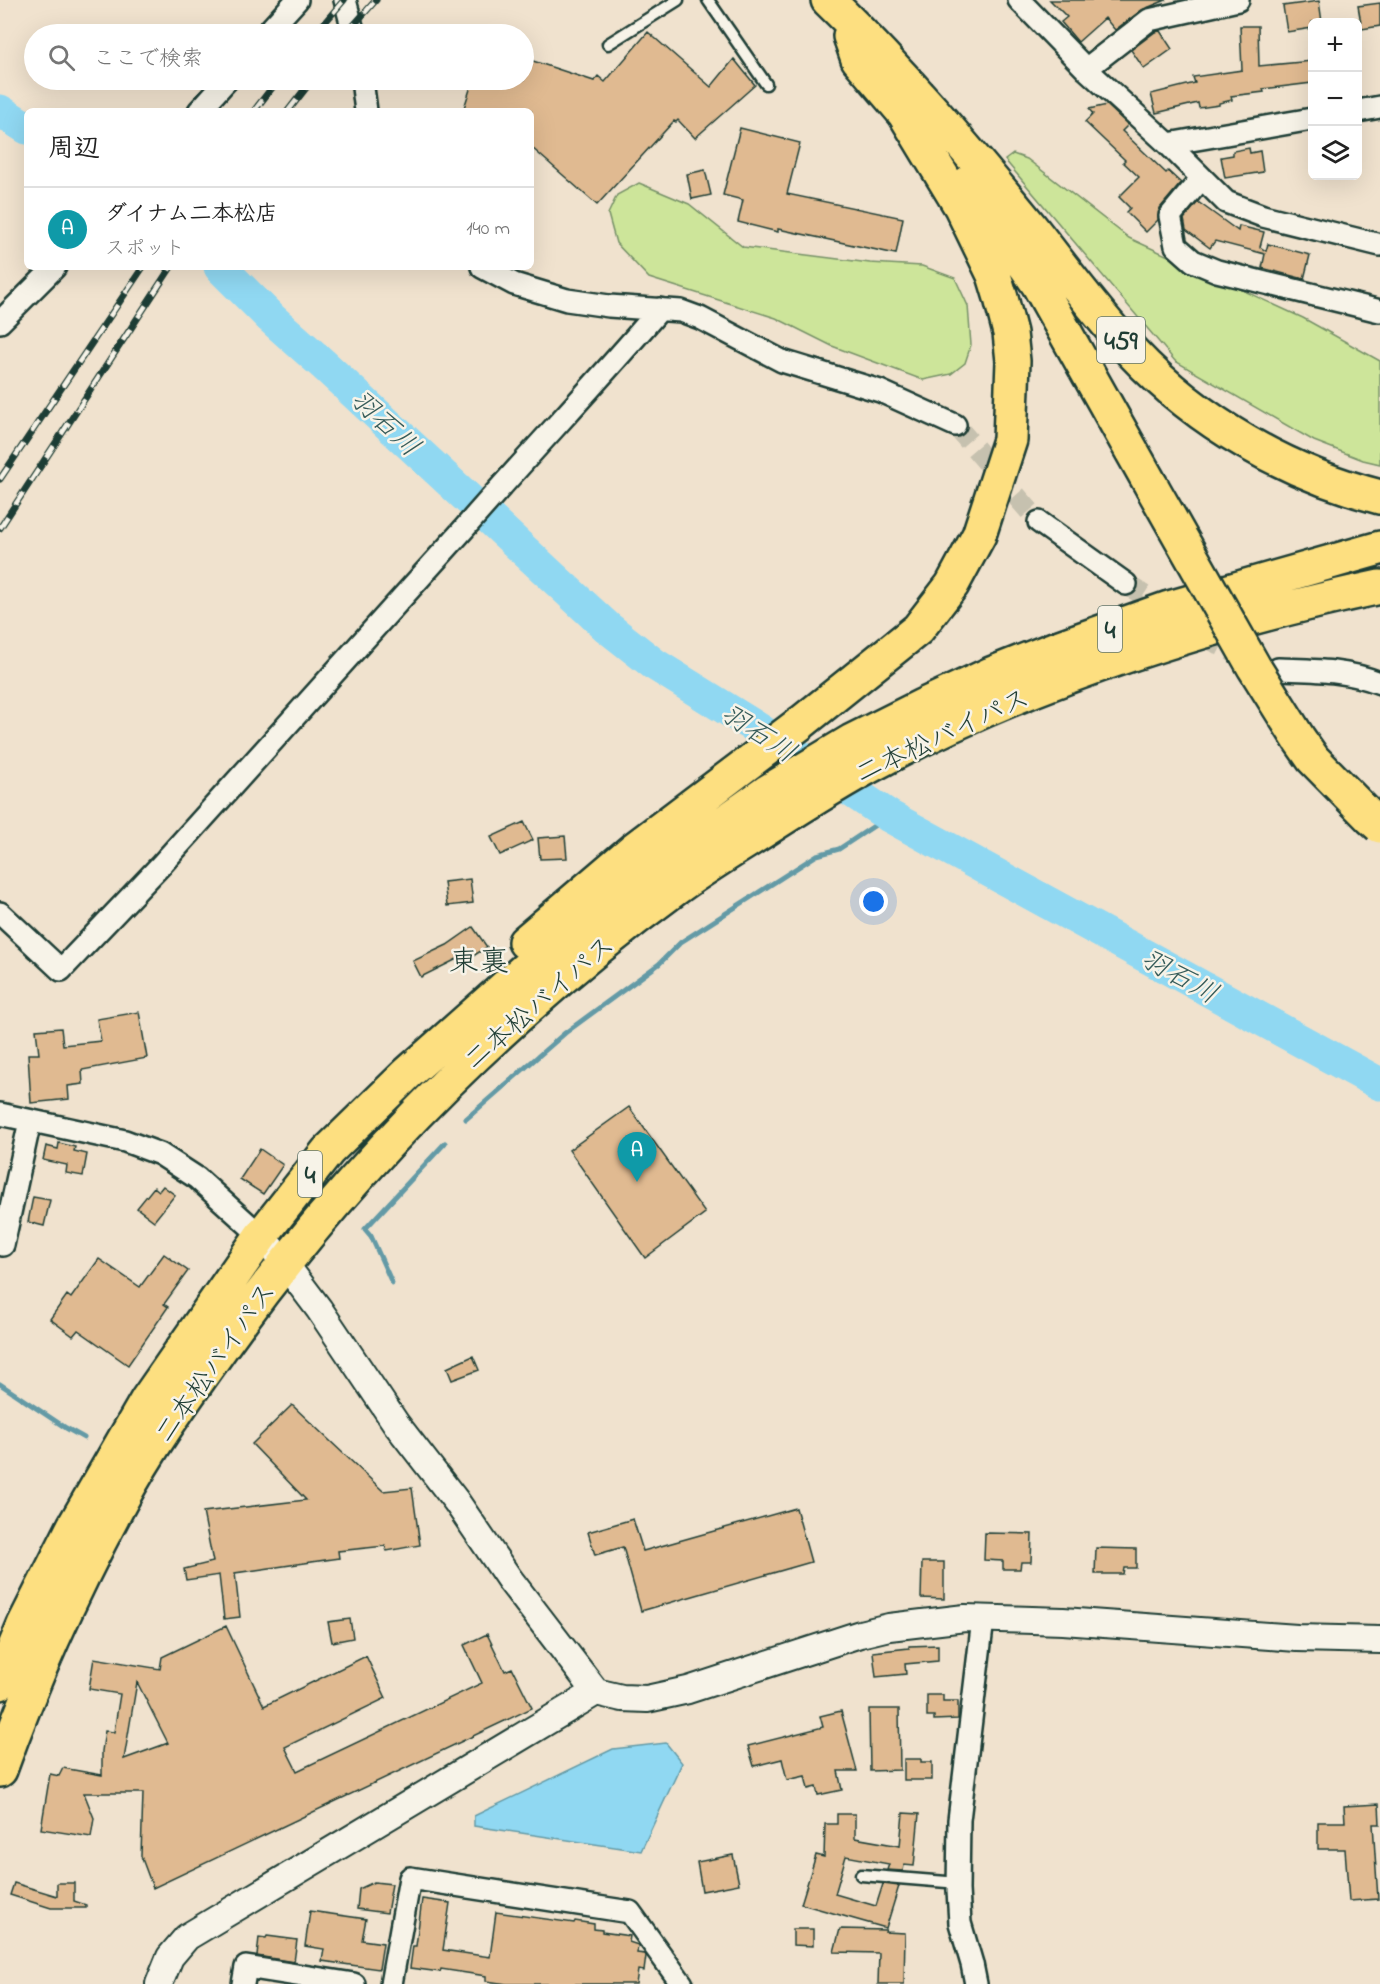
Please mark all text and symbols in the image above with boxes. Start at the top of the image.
map controls [1308,18,1362,180]
button: + [1308,18,1362,72]
search box [24,24,534,90]
icon: search [45,41,78,74]
text: ここで検索 [93,44,203,76]
button: − [1308,72,1362,126]
button: layers [1308,126,1362,180]
text: 周辺 [48,131,100,169]
text: ダイナム二本松店 [105,199,277,231]
text: A [61,215,74,244]
text: 140 m [466,215,510,244]
text: スポット [105,235,185,264]
road number: 459 [1097,317,1145,363]
water label: 羽石川 [339,381,428,468]
road number: 4 [1098,606,1122,652]
street label: 二本松バイパス [849,680,1037,795]
water label: 羽石川 [711,695,803,775]
your location [859,887,888,916]
street label: 二本松バイパス [457,927,625,1080]
water label: 羽石川 [1132,940,1225,1016]
district label: 東裏 [449,942,509,986]
pin: A [618,1132,656,1182]
road number: 4 [298,1151,322,1197]
street label: 二本松バイパス [147,1275,287,1452]

